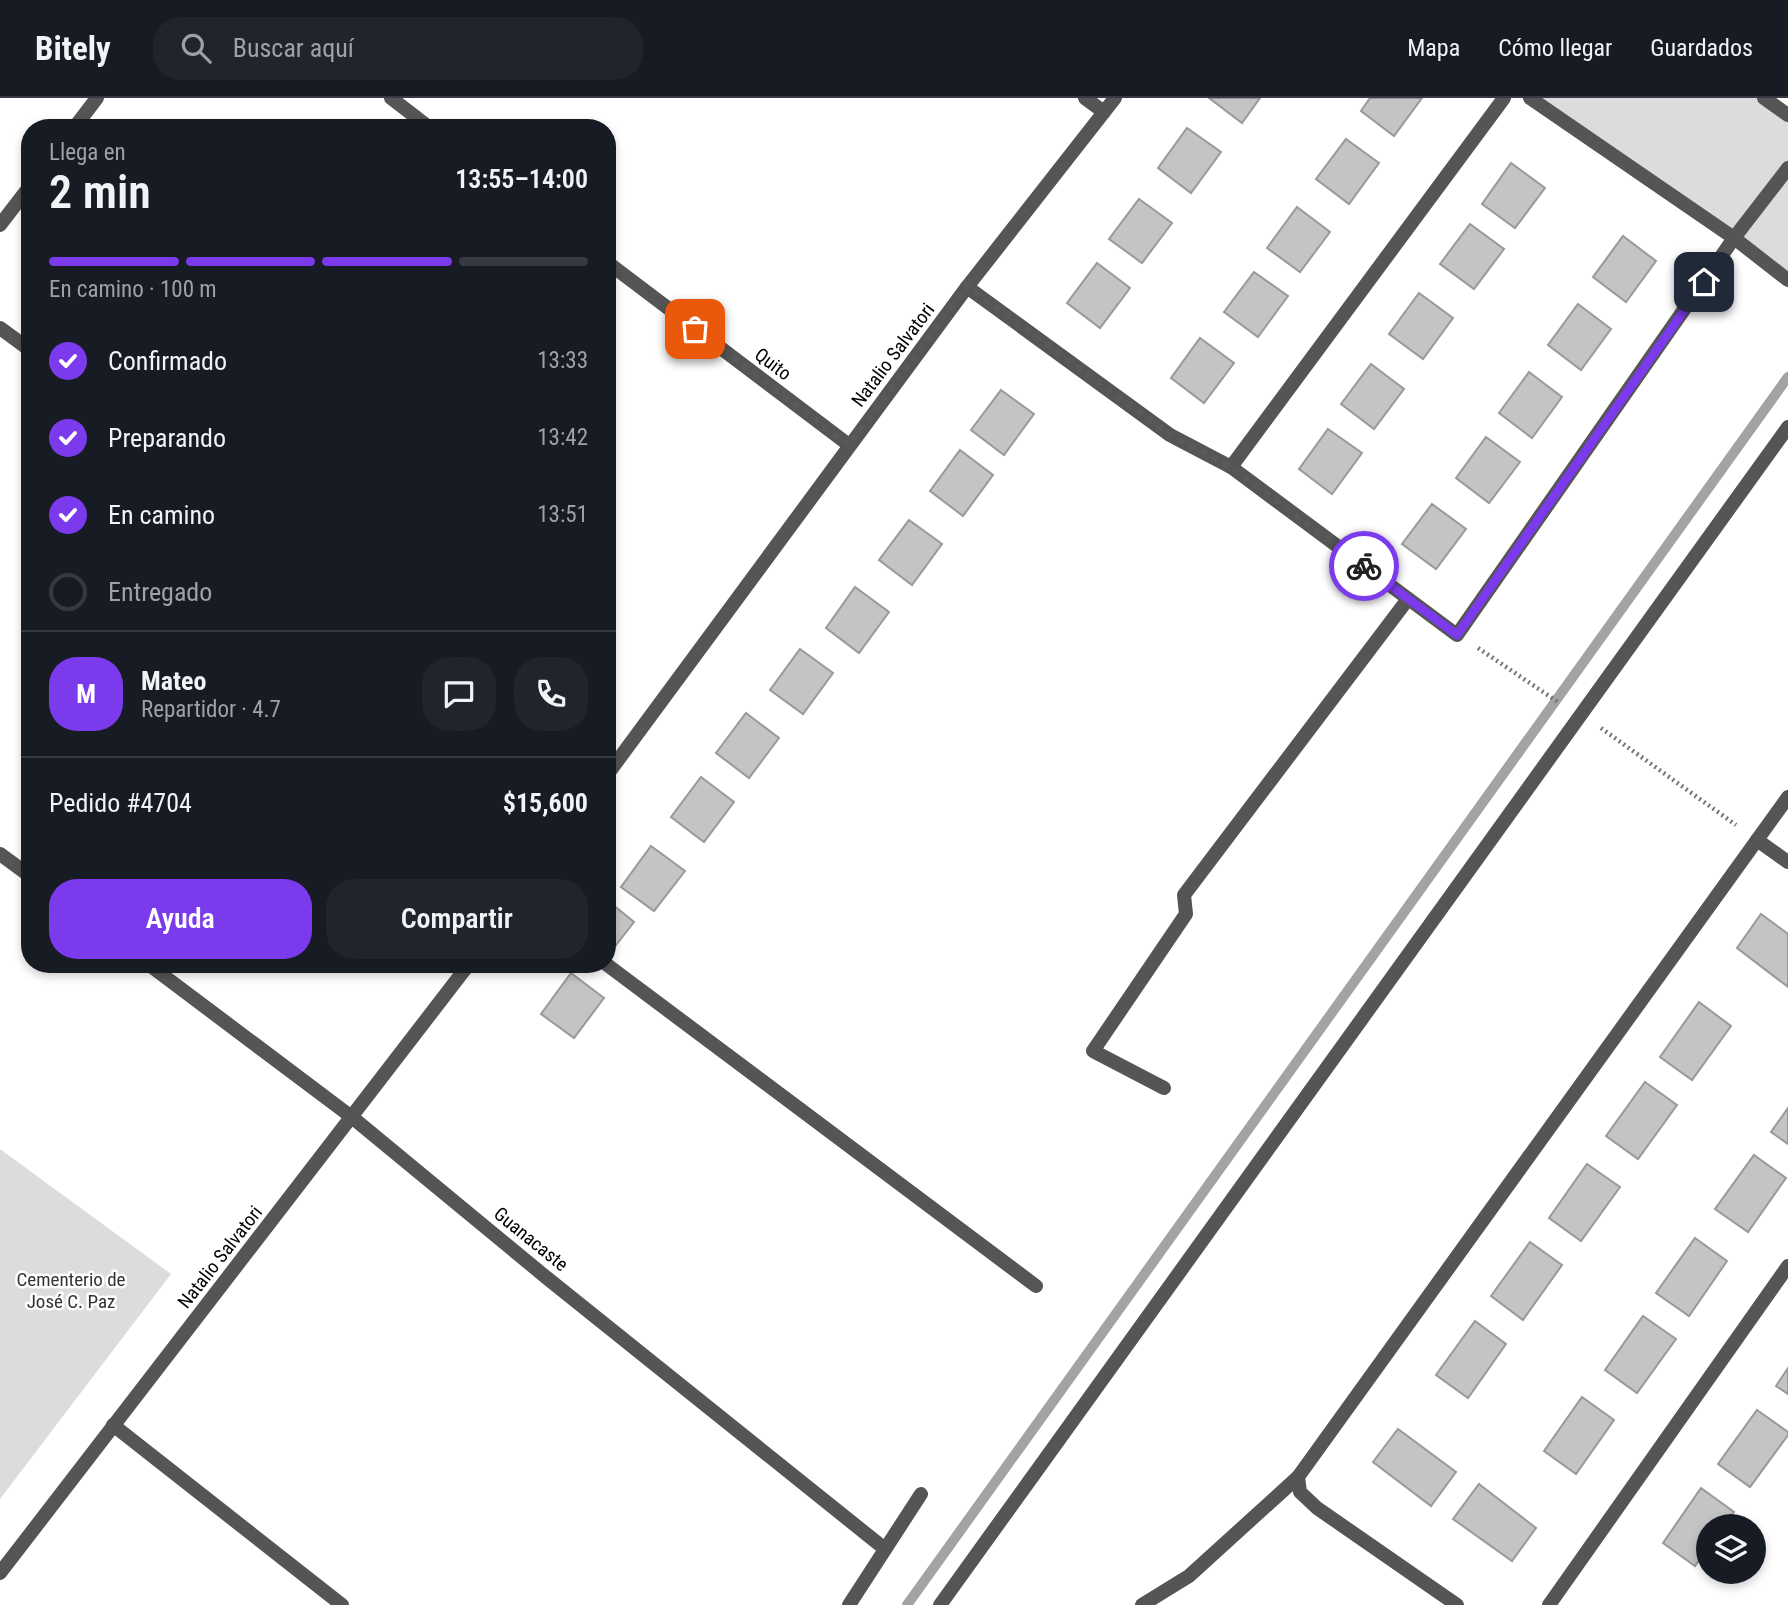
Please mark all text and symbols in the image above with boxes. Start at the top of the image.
search box [153,17,643,80]
text: Bitely [35,29,111,68]
icon: search [177,29,215,67]
text: Buscar aquí [233,33,354,63]
text: Mapa [1407,34,1460,62]
text: Cómo llegar [1498,34,1612,62]
text: Guardados [1650,34,1753,62]
text: Llega en [49,139,126,166]
text: 13:55–14:00 [455,164,588,194]
text: 2 min [49,165,151,219]
pin [1674,252,1734,312]
icon: home [1685,263,1723,301]
text: En camino · 100 m [49,276,217,303]
pin [665,299,725,359]
street label: Natalio Salvatori [847,299,939,411]
icon: bag [676,310,714,348]
icon: check [49,342,87,380]
street label: Quito [750,343,796,385]
text: Confirmado [108,346,227,376]
text: 13:33 [537,347,588,374]
icon: check [49,419,87,457]
text: Preparando [108,423,226,453]
text: 13:42 [537,424,588,451]
icon: check [49,496,87,534]
text: En camino [108,500,215,530]
text: 13:51 [537,501,588,528]
courier [1329,531,1399,601]
icon: bike [1345,547,1383,585]
text: Entregado [108,577,212,607]
button: chat [422,657,496,731]
button: phone [514,657,588,731]
text: Mateo [141,666,206,696]
text: M [76,679,96,709]
text: Repartidor · 4.7 [141,696,281,723]
text: Pedido #4704 [49,788,192,818]
text: $15,600 [503,788,588,818]
button: Ayuda [49,879,312,959]
button: Compartir [326,879,588,959]
street label: Natalio Salvatori [173,1201,267,1313]
street label: Guanacaste [489,1202,573,1276]
park label: Cementerio de José C. Paz [17,1268,126,1313]
map controls [1696,1514,1766,1584]
button: layers [1696,1514,1766,1584]

